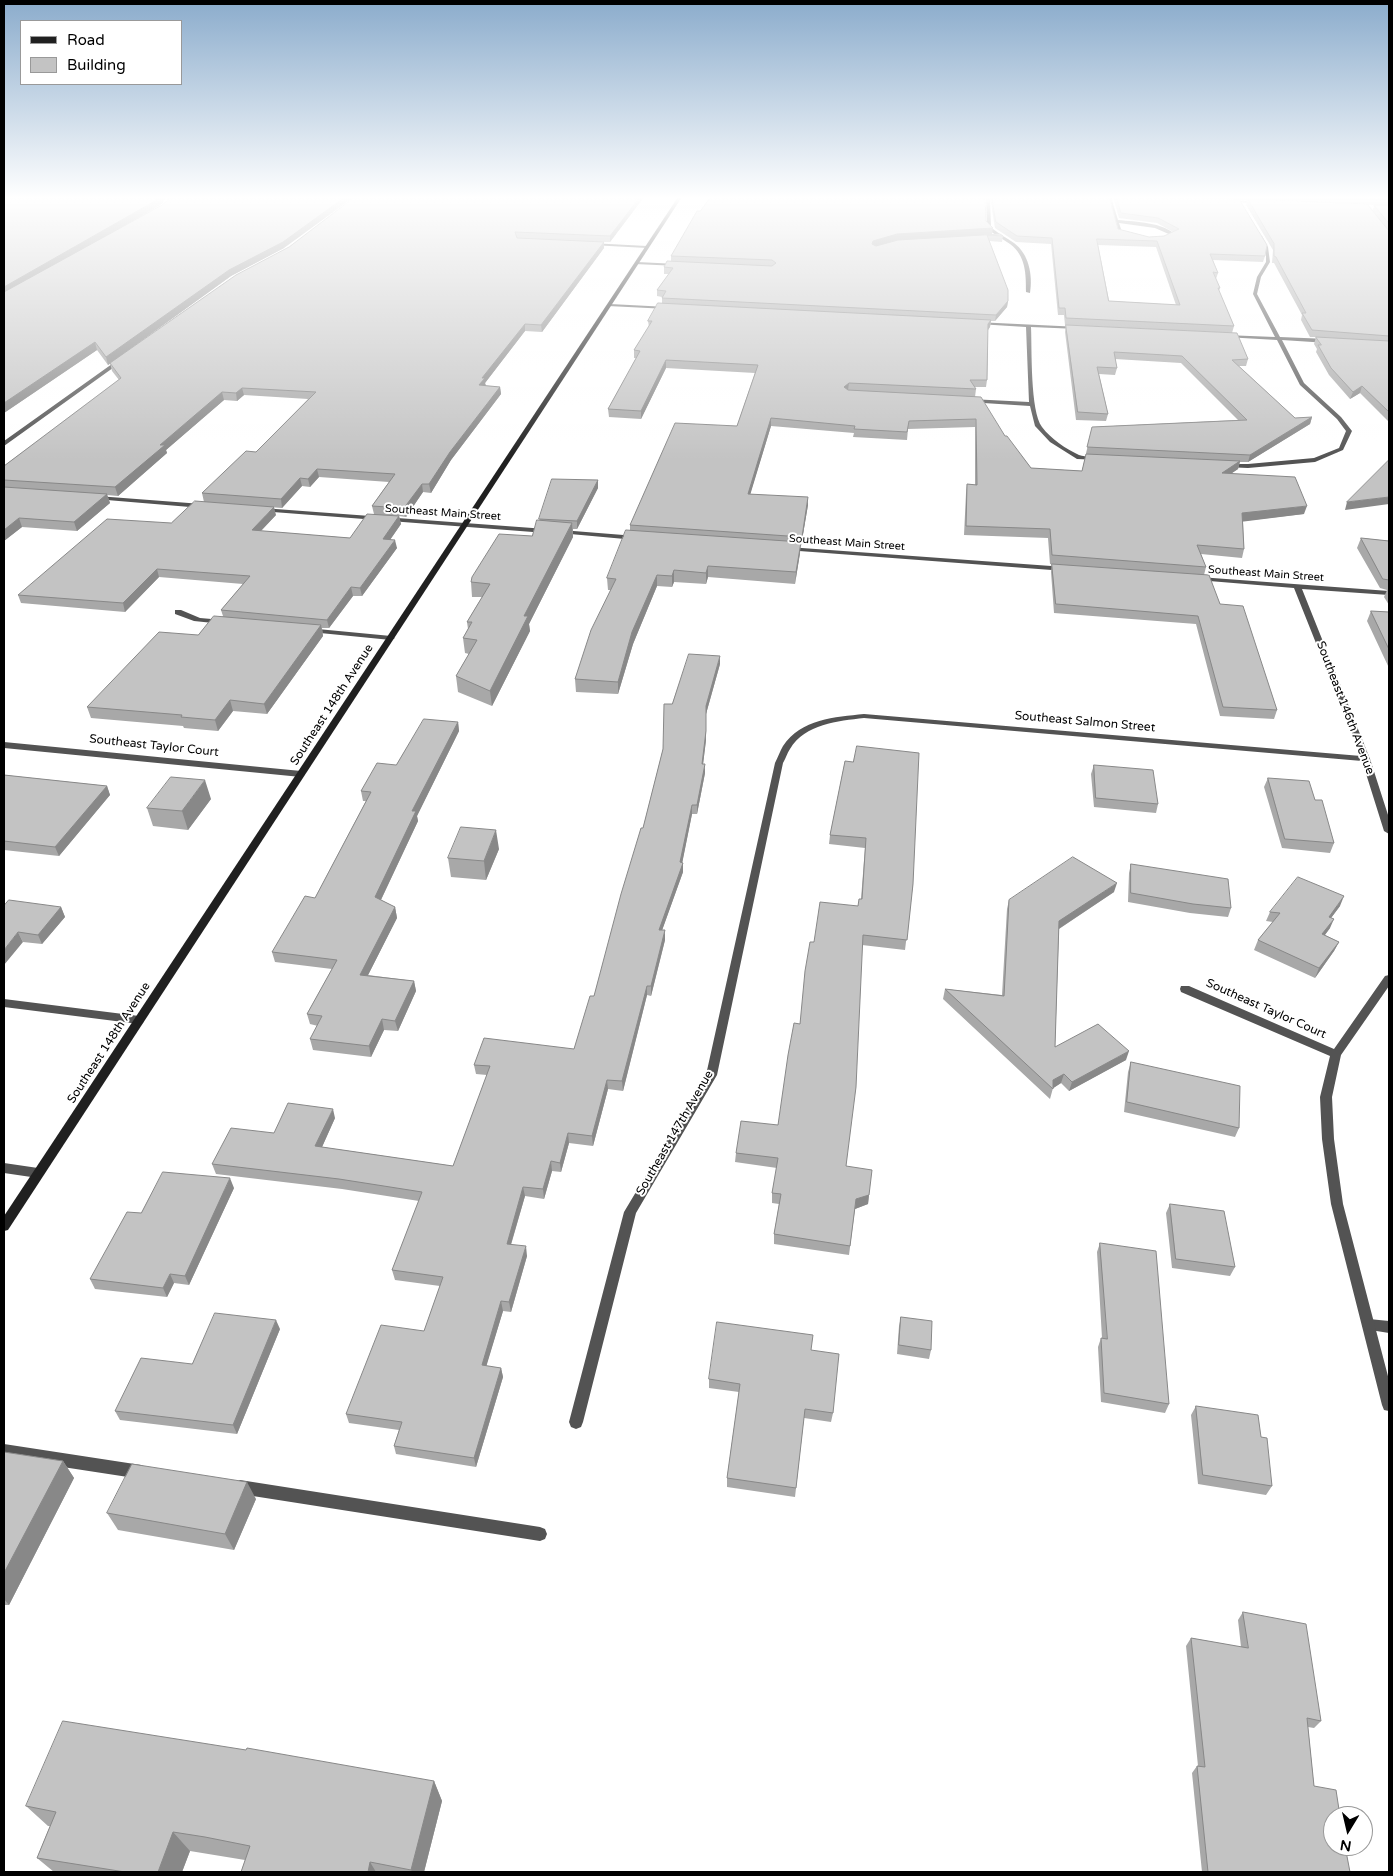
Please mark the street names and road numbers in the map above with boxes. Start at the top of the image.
street label: Southeast Main Street [385,502,501,524]
street label: Southeast Main Street [789,532,905,554]
street label: Southeast Main Street [1208,563,1324,585]
street label: Southeast 146th Avenue [1313,639,1377,777]
street label: Southeast 148th Avenue [287,642,377,768]
street label: Southeast Salmon Street [1014,709,1156,735]
street label: Southeast Taylor Court [89,732,219,760]
street label: Southeast Taylor Court [1204,976,1328,1042]
street label: Southeast 148th Avenue [64,980,154,1106]
street label: Southeast 147th Avenue [633,1068,717,1198]

